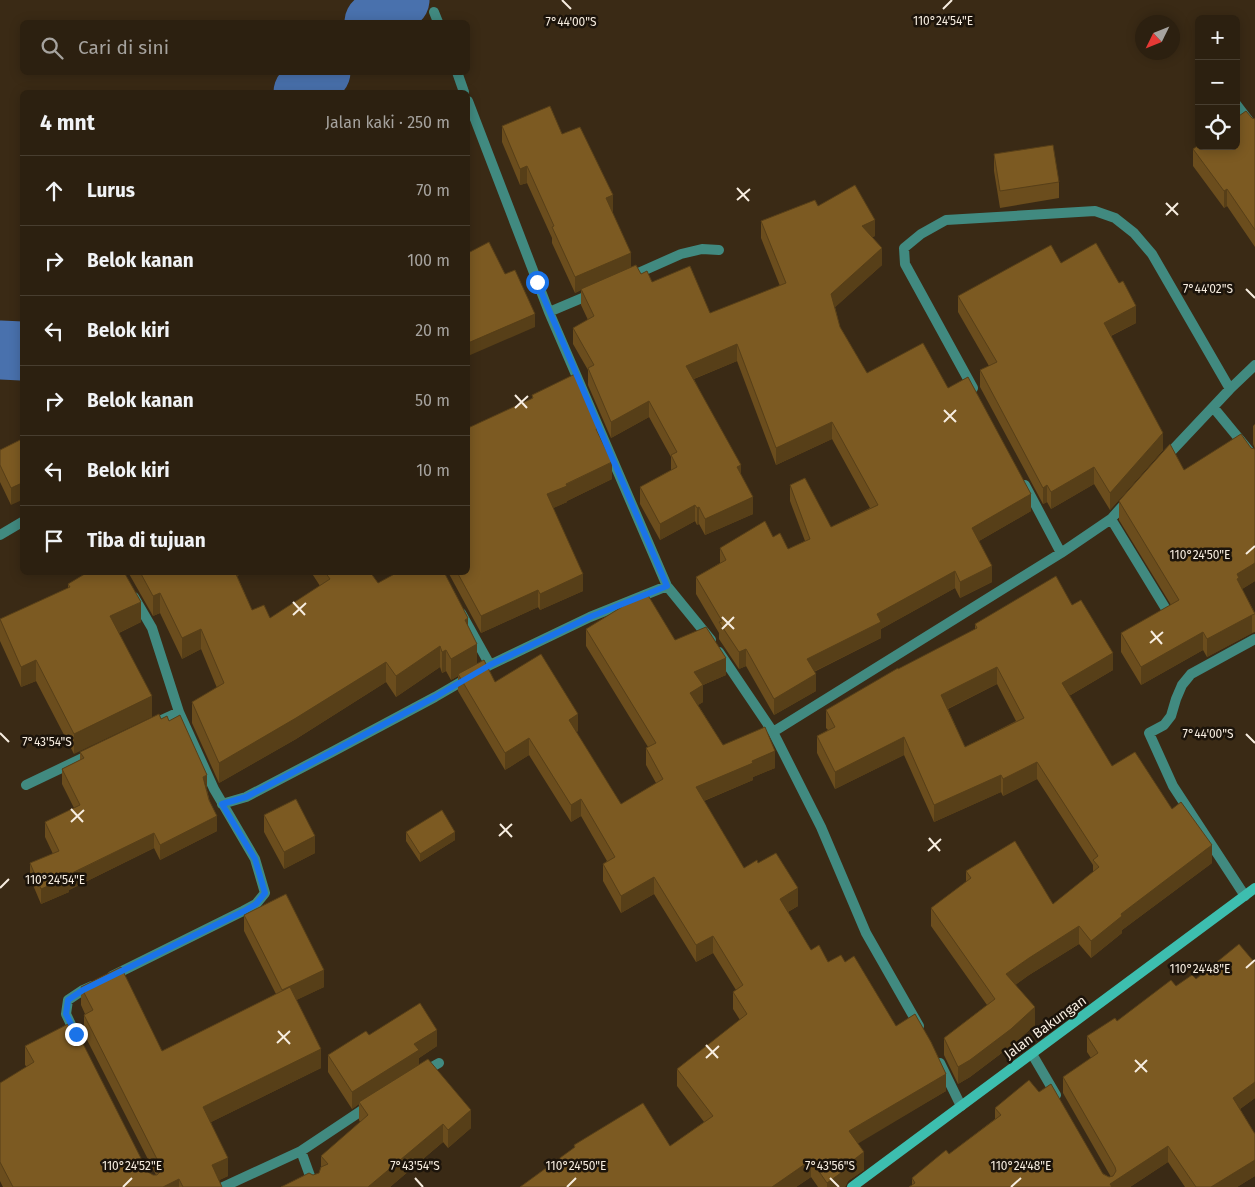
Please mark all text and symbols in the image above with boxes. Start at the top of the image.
text: 110°24'54"E [913,14,973,28]
text: 7°44'00"S [545,15,597,29]
north arrow [1135,15,1180,60]
map controls [1195,15,1240,150]
button: + [1195,15,1240,60]
search box [20,20,470,75]
icon: search [38,34,66,62]
text: Cari di sini [78,36,169,59]
button: − [1195,60,1240,105]
button: locate [1195,105,1240,150]
text: 4 mnt [40,110,95,136]
text: Jalan kaki · 250 m [325,113,450,132]
icon: ahead [40,177,68,205]
text: Lurus [87,179,135,202]
text: 70 m [416,181,450,200]
icon: right [40,247,68,275]
text: Belok kanan [87,249,194,272]
text: 100 m [407,251,450,270]
route start [526,271,549,294]
text: 7°44'02"S [1183,282,1234,296]
icon: left [40,317,68,345]
text: Belok kiri [87,319,170,342]
text: 20 m [415,321,450,340]
icon: right [40,387,68,415]
text: Belok kanan [87,389,194,412]
text: 50 m [415,391,450,410]
icon: left [40,457,68,485]
text: Belok kiri [87,459,170,482]
text: 10 m [416,461,450,480]
icon: arrive [40,527,68,555]
text: Tiba di tujuan [87,529,206,552]
text: 110°24'50"E [1169,548,1231,562]
text: 7°44'00"S [1182,727,1234,741]
text: 7°43'54"S [22,735,72,749]
text: 110°24'54"E [25,873,85,887]
text: 110°24'48"E [1170,962,1230,976]
street label: Jalan Bakungan [1001,992,1090,1063]
route end [65,1023,88,1046]
text: 110°24'52"E [102,1159,162,1173]
text: 7°43'54"S [390,1159,440,1173]
text: 110°24'50"E [545,1159,607,1173]
text: 7°43'56"S [805,1159,855,1173]
text: 110°24'48"E [991,1159,1051,1173]

